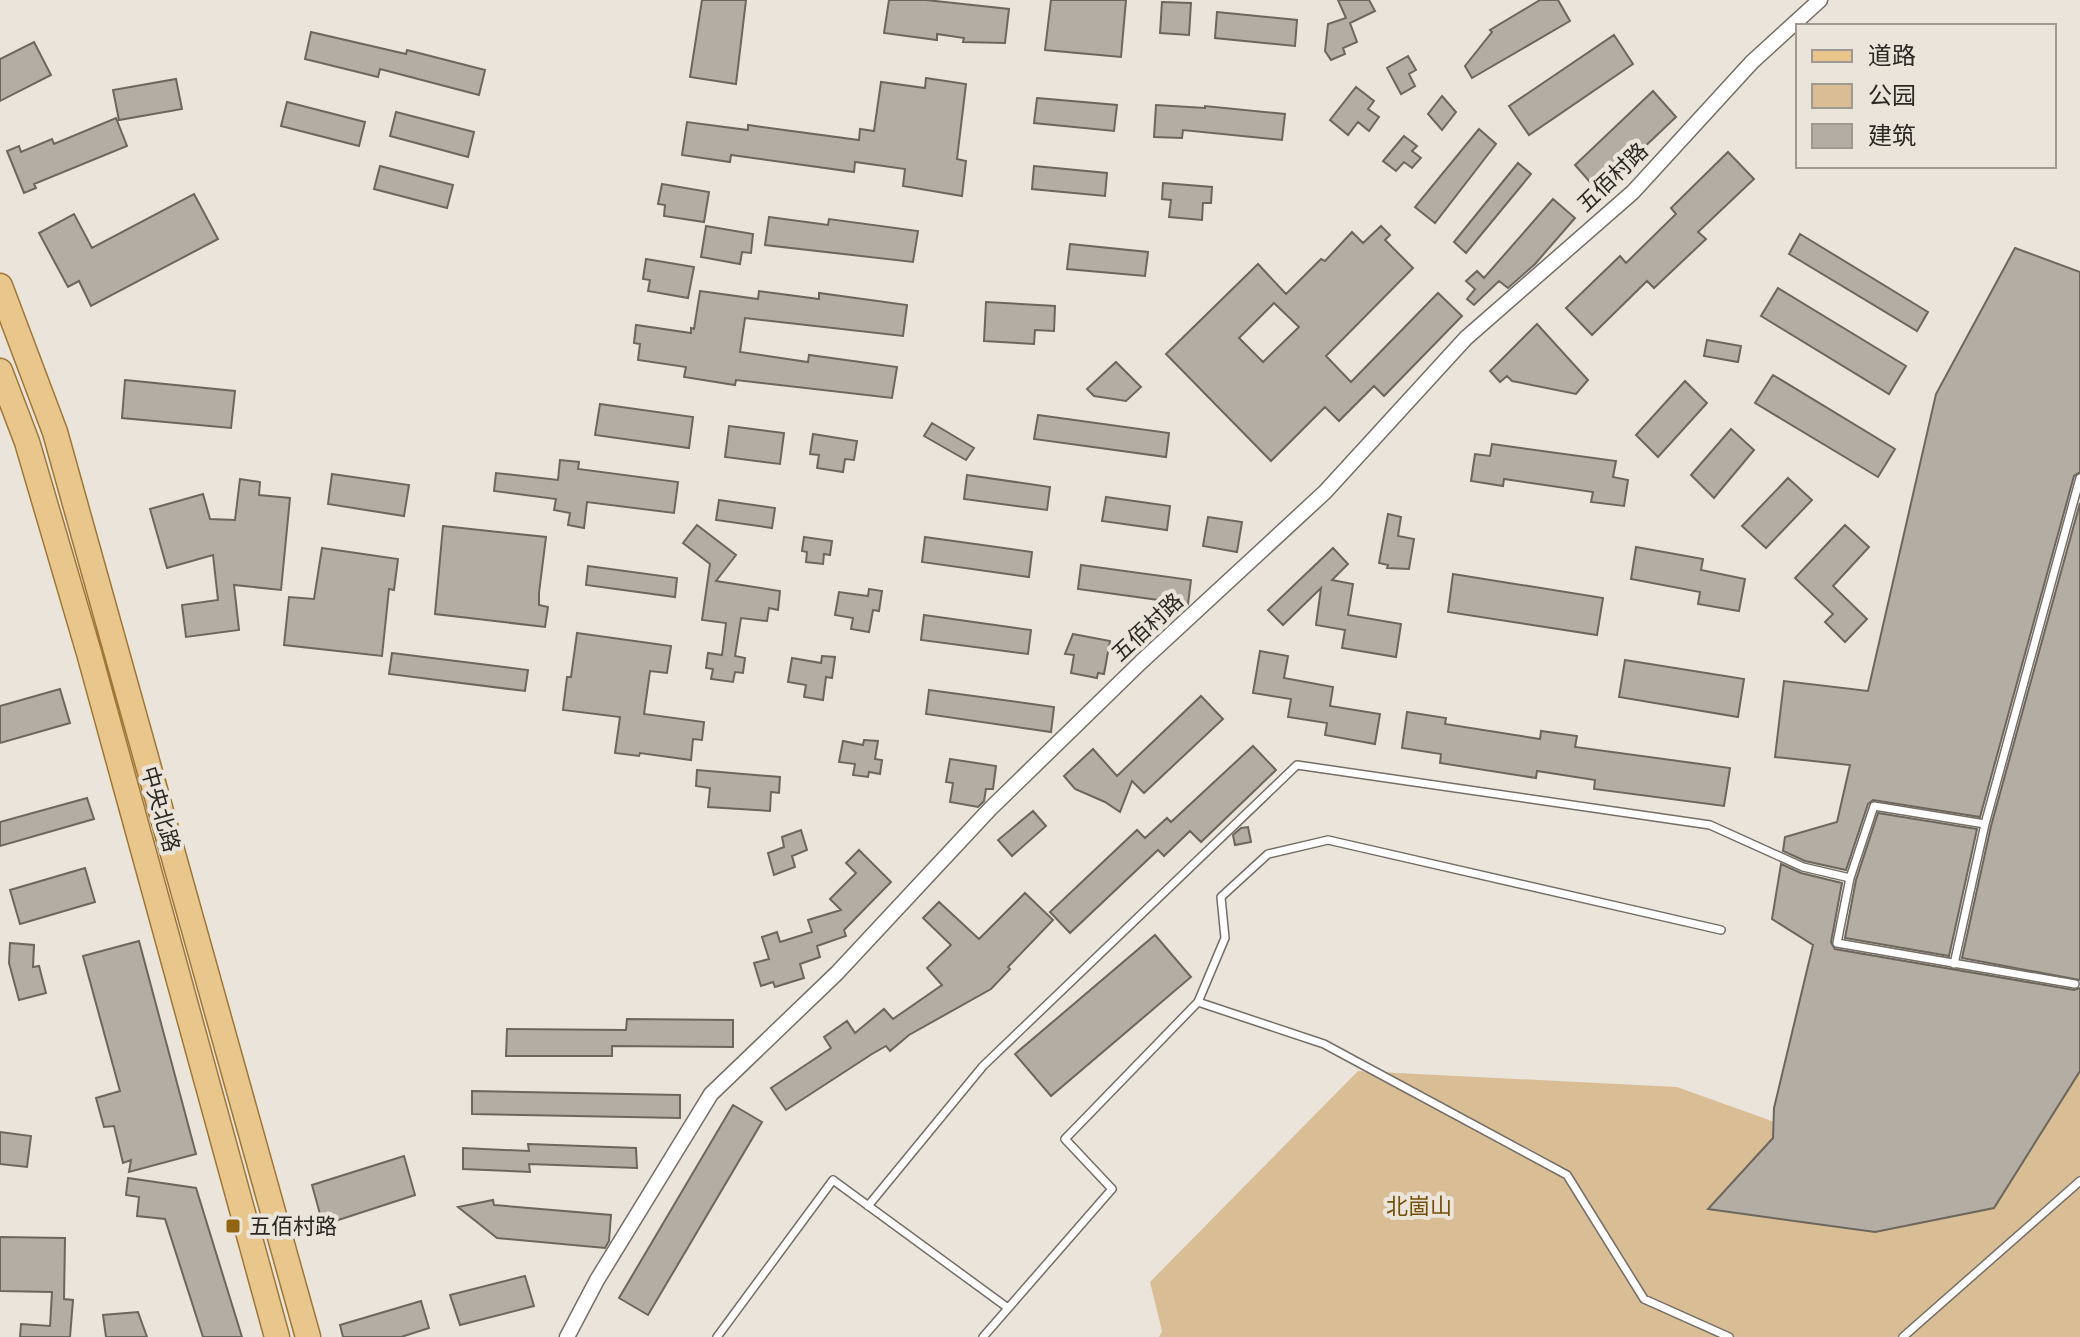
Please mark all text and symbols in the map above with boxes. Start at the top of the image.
legend [1796,24,2056,168]
text: 道路 [1868,40,1916,70]
text: 公园 [1868,80,1916,110]
text: 建筑 [1868,120,1916,150]
street label: 五佰村路 [1571,136,1653,218]
street label: 五佰村路 [1105,587,1189,667]
street label: 中央北路 [135,763,187,855]
park label: 北崮山 [1386,1192,1452,1220]
place label: 五佰村路 [249,1212,337,1240]
marker: 五佰村路 [224,1217,242,1235]

